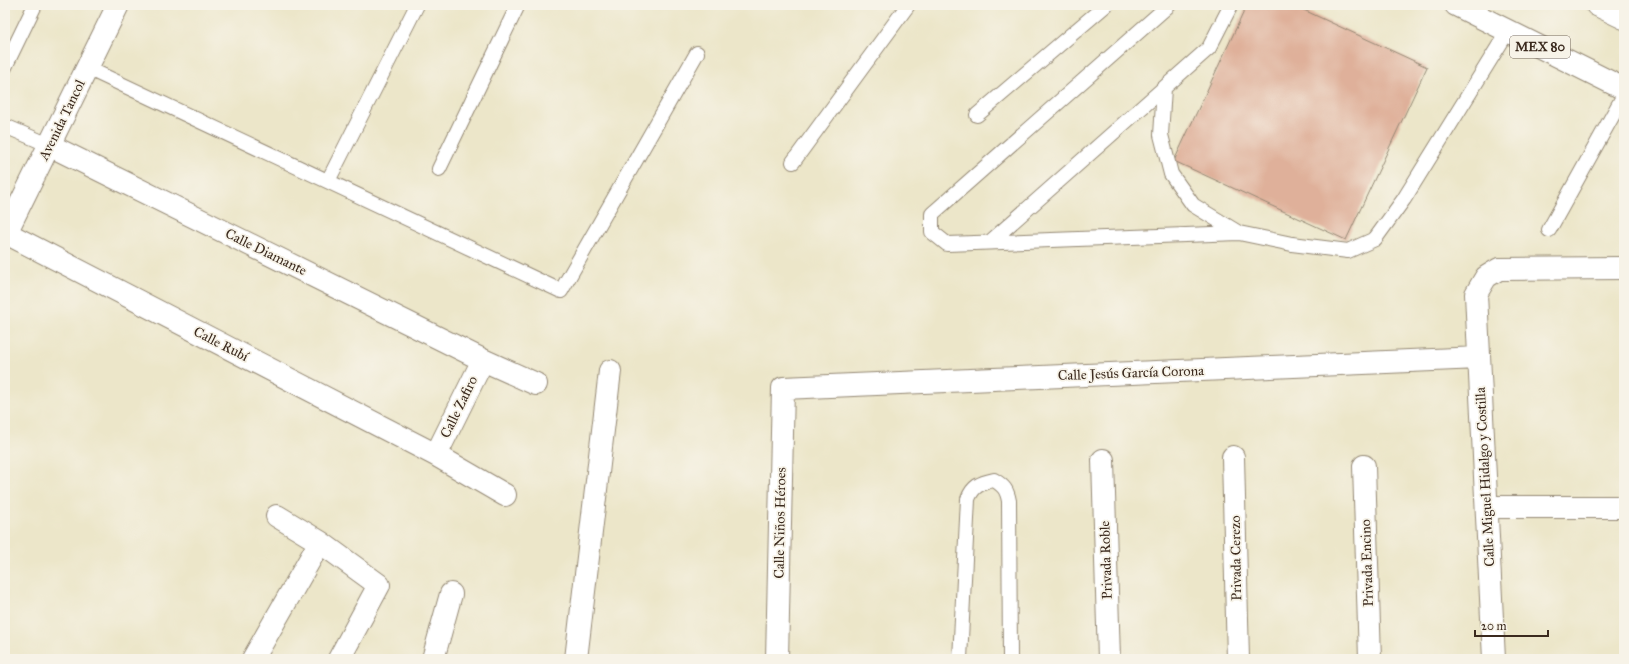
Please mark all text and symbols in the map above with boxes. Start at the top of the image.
road number: MEX 80 [1510,36,1570,58]
street label: Avenida Tancol [35,77,89,164]
street label: Calle Diamante [222,225,310,279]
street label: Calle Rubí [191,323,252,366]
street label: Calle Jesús García Corona [1058,362,1204,385]
street label: Calle Zafiro [437,373,481,441]
street label: Calle Miguel Hidalgo y Costilla [1472,387,1498,567]
street label: Calle Niños Héroes [771,467,789,579]
street label: Privada Cerezo [1227,515,1245,601]
street label: Privada Encino [1357,519,1377,607]
street label: Privada Roble [1096,520,1116,600]
scale bar [1475,612,1548,638]
text: 20 m [1481,619,1507,633]

